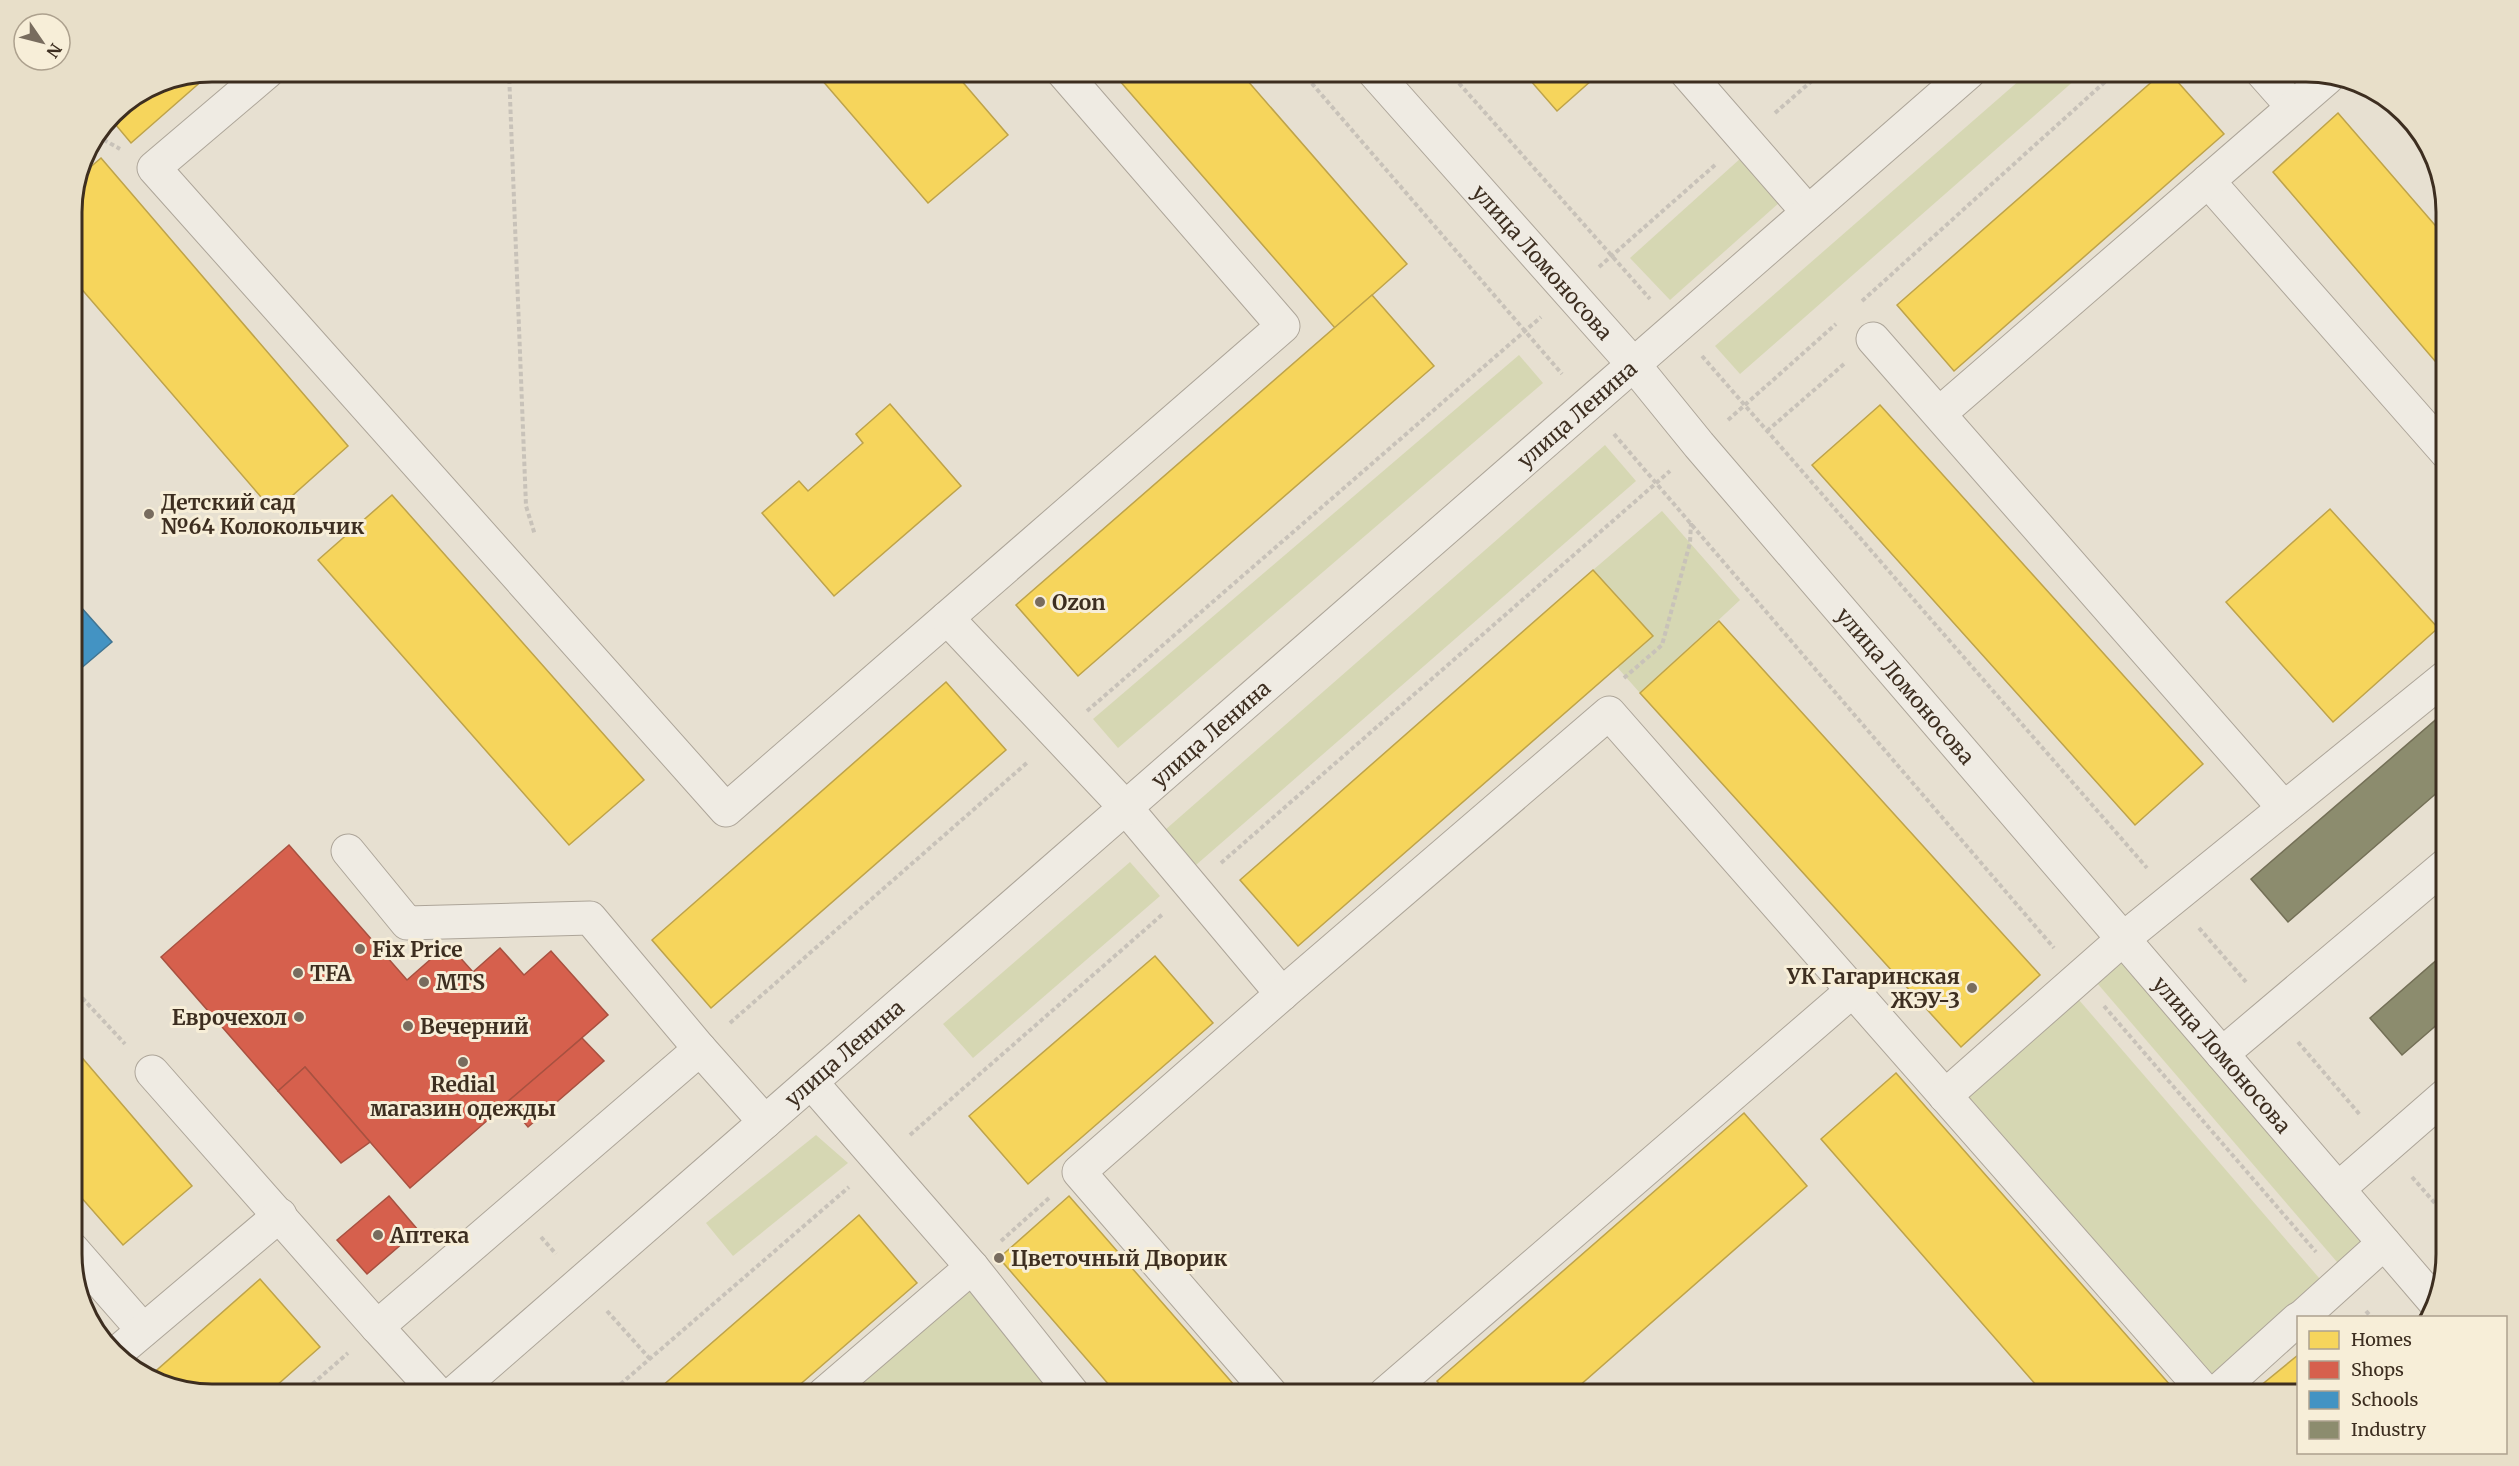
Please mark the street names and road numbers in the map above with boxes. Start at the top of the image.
street label: улица Ломоносова [1467,179,1619,345]
street label: улица Ленина [1511,355,1642,473]
street label: улица Ломоносова [1831,602,1981,770]
street label: улица Ленина [1145,674,1276,793]
street label: улица Ломоносова [2147,970,2297,1139]
street label: улица Ленина [779,994,909,1112]

